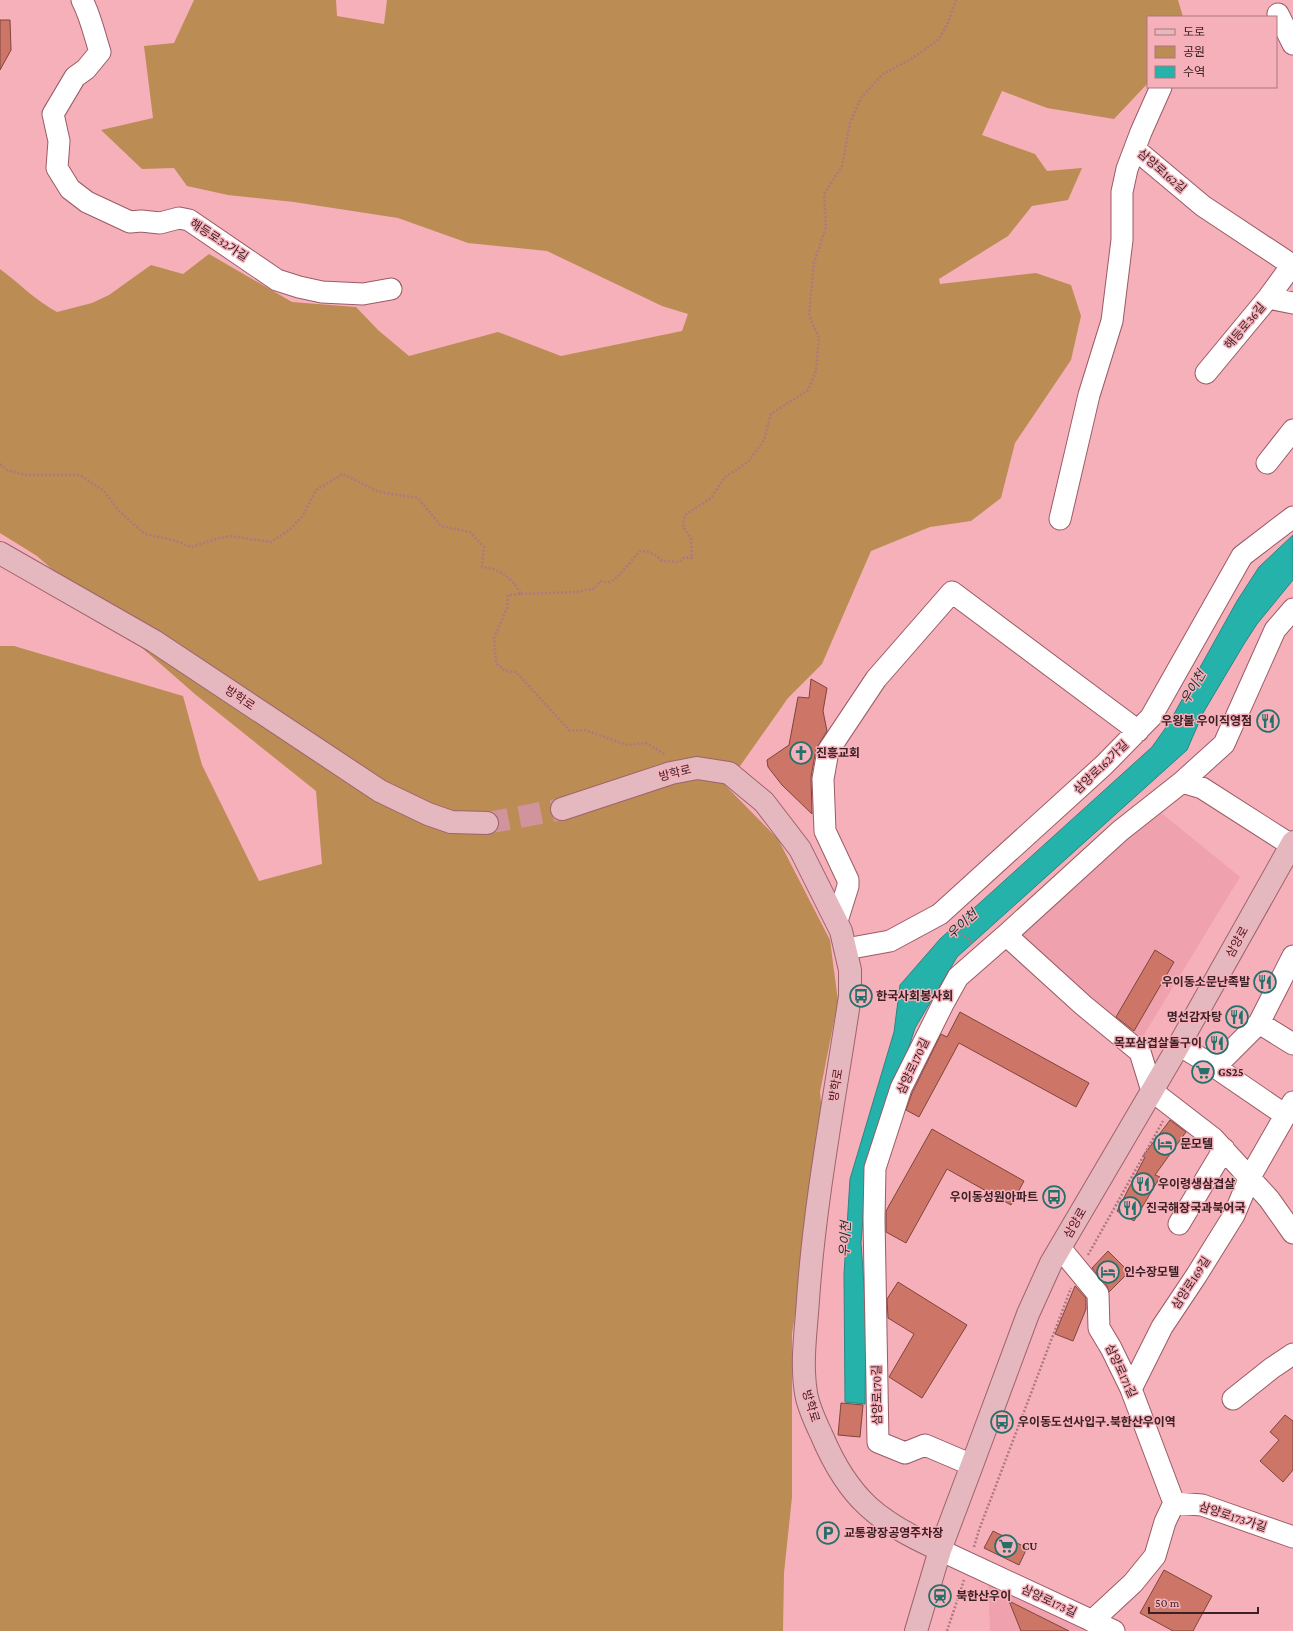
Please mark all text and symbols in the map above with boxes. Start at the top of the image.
legend [1147,16,1277,88]
text: 도로 [1183,25,1205,39]
text: 공원 [1183,45,1205,59]
text: 수역 [1183,65,1205,79]
street label: 삼양로162길 [1135,146,1189,196]
street label: 해등로32가길 [187,216,251,264]
street label: 해등로36길 [1222,300,1268,352]
water label: 우이천 [1178,667,1209,706]
street label: 방학로 [222,683,258,713]
restaurant icon: 우왕불 우이직영점 [1255,708,1281,734]
place label: 우왕불 우이직영점 [1161,714,1252,728]
street label: 삼양로162가길 [1071,737,1131,797]
church icon: 진흥교회 [788,740,814,766]
place label: 진흥교회 [816,746,860,760]
street label: 방학로 [657,762,693,784]
water label: 우이천 [944,906,981,942]
street label: 삼양로 [1223,924,1251,960]
restaurant icon: 우이동소문난족발 [1252,969,1278,995]
place label: 우이동소문난족발 [1162,975,1250,989]
bus stop icon: 한국사회봉사회 [848,983,874,1009]
place label: 한국사회봉사회 [876,989,953,1003]
restaurant icon: 명선감자탕 [1224,1004,1250,1030]
place label: 명선감자탕 [1167,1010,1222,1024]
restaurant icon: 목포삼겹살돌구이 [1204,1030,1230,1056]
street label: 삼양로170길 [894,1036,932,1096]
place label: 목포삼겹살돌구이 [1114,1036,1202,1050]
supermarket icon: GS25 [1190,1059,1216,1085]
place label: GS25 [1218,1065,1244,1079]
street label: 방학로 [826,1068,846,1102]
hotel icon: 문모텔 [1152,1131,1178,1157]
place label: 문모텔 [1180,1137,1213,1151]
restaurant icon: 우이령생삼겹살 [1130,1171,1156,1197]
place label: 우이령생삼겹살 [1158,1177,1235,1191]
bus stop icon: 우이동성원아파트 [1041,1184,1067,1210]
place label: 우이동성원아파트 [950,1190,1038,1204]
restaurant icon: 진국해장국과북어국 [1117,1195,1143,1221]
place label: 진국해장국과북어국 [1146,1201,1245,1215]
street label: 삼양로 [1061,1205,1089,1241]
water label: 우이천 [837,1220,853,1257]
street label: 삼양로169길 [1169,1254,1213,1312]
hotel icon: 인수장모텔 [1095,1259,1121,1285]
place label: 인수장모텔 [1124,1265,1179,1279]
street label: 삼양로171길 [1102,1342,1140,1400]
street label: 삼양로170길 [869,1365,885,1425]
street label: 방학로 [799,1388,823,1424]
bus stop icon: 우이동도선사입구.북한산우이역 [989,1409,1015,1435]
place label: 우이동도선사입구.북한산우이역 [1018,1415,1176,1429]
street label: 삼양로173가길 [1197,1499,1269,1535]
parking icon: 교통광장공영주차장 [815,1520,841,1546]
place label: 교통광장공영주차장 [844,1526,943,1540]
supermarket icon: CU [993,1533,1019,1559]
place label: CU [1022,1539,1038,1553]
street label: 삼양로173길 [1019,1582,1079,1620]
station icon: 북한산우이 [927,1583,953,1609]
place label: 북한산우이 [956,1589,1011,1603]
scale bar [1149,1589,1258,1615]
text: 50 m [1155,1596,1180,1610]

